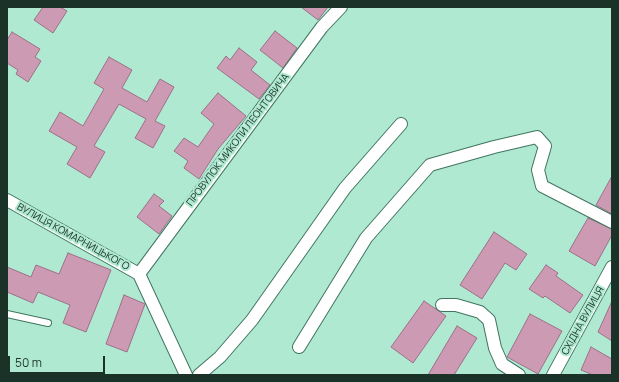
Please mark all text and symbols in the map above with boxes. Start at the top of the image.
street label: ПРОВУЛОК МИКОЛИ ЛЕОНТОВИЧА [184,71,292,209]
street label: ВУЛИЦЯ КОМАРНИЦЬКОГО [15,201,131,273]
street label: СХІДНА ВУЛИЦЯ [559,285,607,357]
scale bar [10,348,107,374]
text: 50 m [15,354,42,371]

